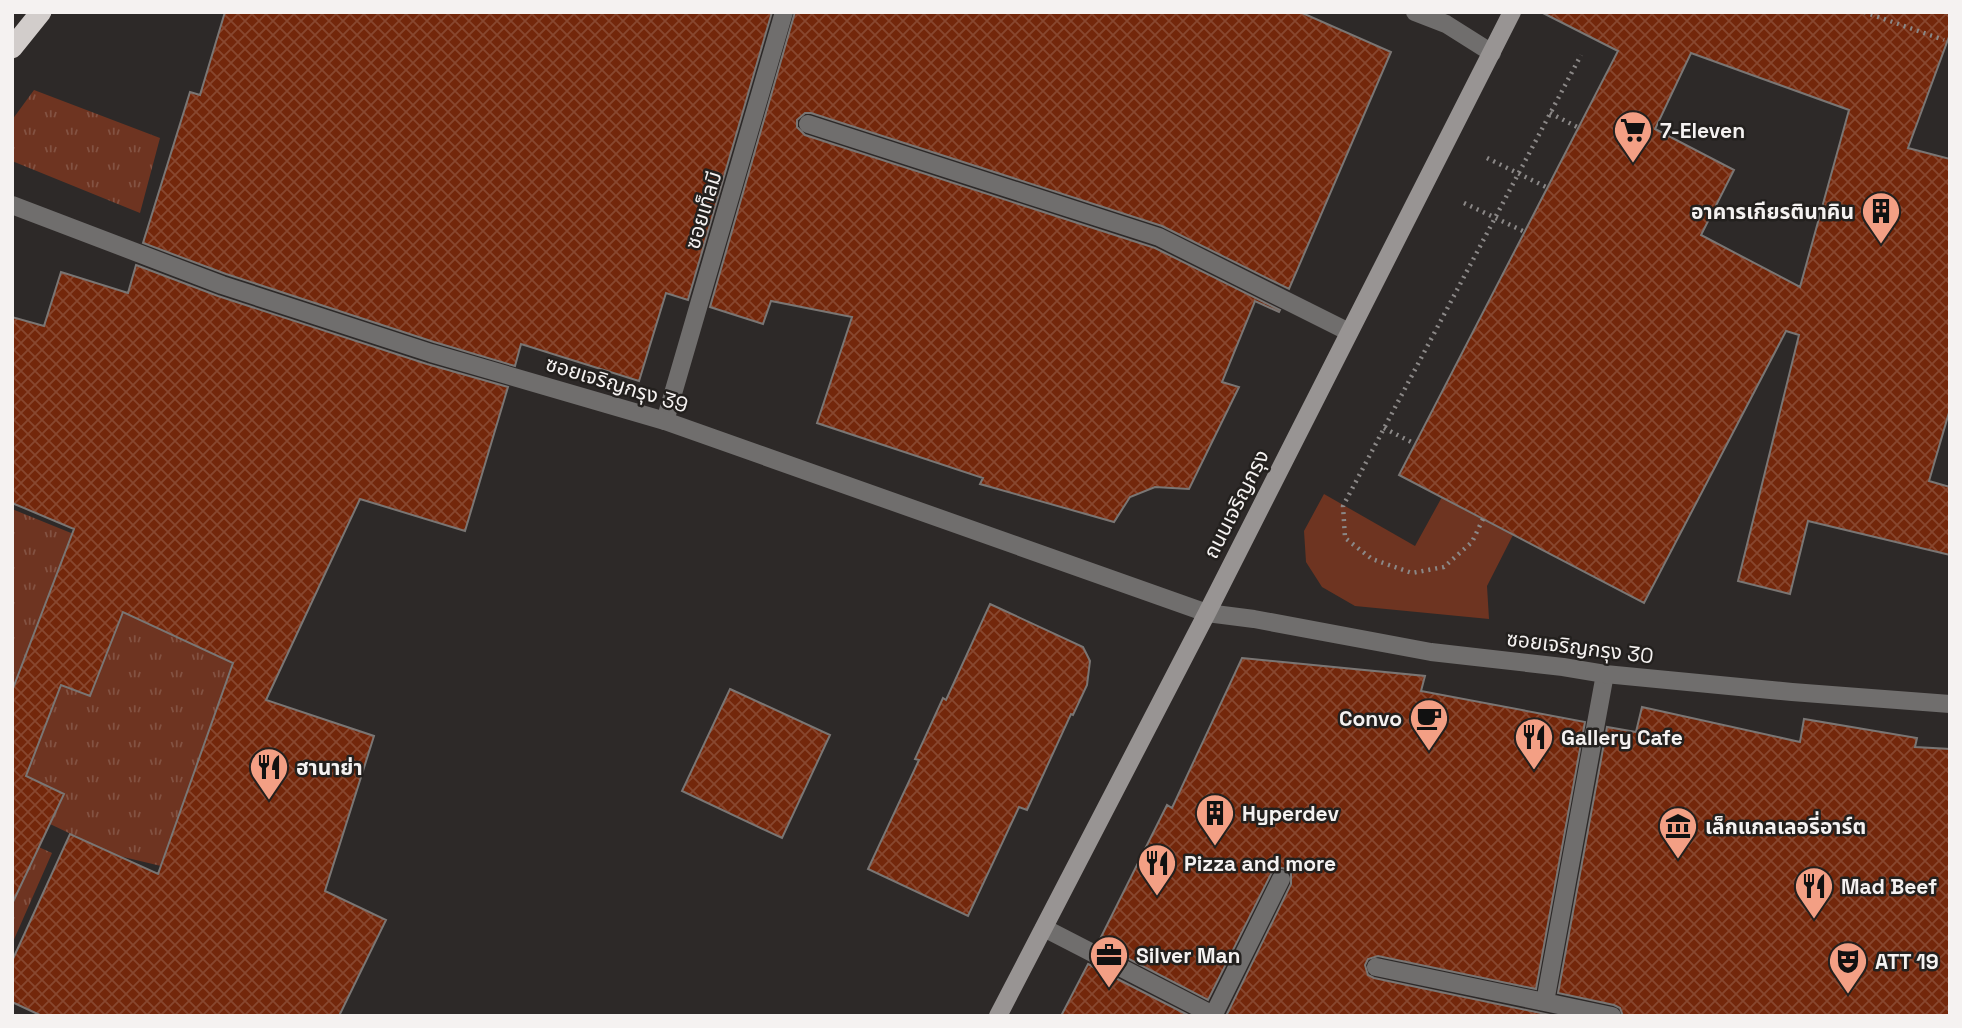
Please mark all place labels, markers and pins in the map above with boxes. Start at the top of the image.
supermarket icon: 7-Eleven [1612,109,1654,164]
place label: 7-Eleven [1660,117,1745,144]
building icon: อาคารเกียรตินาคิน [1860,190,1902,245]
place label: อาคารเกียรตินาคิน [1691,198,1854,225]
cafe icon: Convo [1408,697,1450,752]
place label: Convo [1339,705,1402,732]
restaurant icon: Gallery Cafe [1513,716,1555,771]
place label: Gallery Cafe [1561,724,1683,751]
restaurant icon: ฮานาย่า [248,746,290,801]
place label: ฮานาย่า [296,754,363,781]
building icon: Hyperdev [1194,792,1236,847]
place label: Hyperdev [1242,800,1339,827]
museum icon: เล็กแกลเลอรี่อาร์ต [1657,805,1699,860]
place label: เล็กแกลเลอรี่อาร์ต [1705,811,1866,840]
restaurant icon: Pizza and more [1136,842,1178,897]
place label: Pizza and more [1184,850,1336,877]
restaurant icon: Mad Beef [1793,865,1835,920]
place label: Mad Beef [1841,873,1937,900]
office icon: Silver Man [1088,934,1130,989]
theatre icon: ATT 19 [1827,940,1869,995]
place label: Silver Man [1136,942,1240,969]
place label: ATT 19 [1875,948,1939,975]

